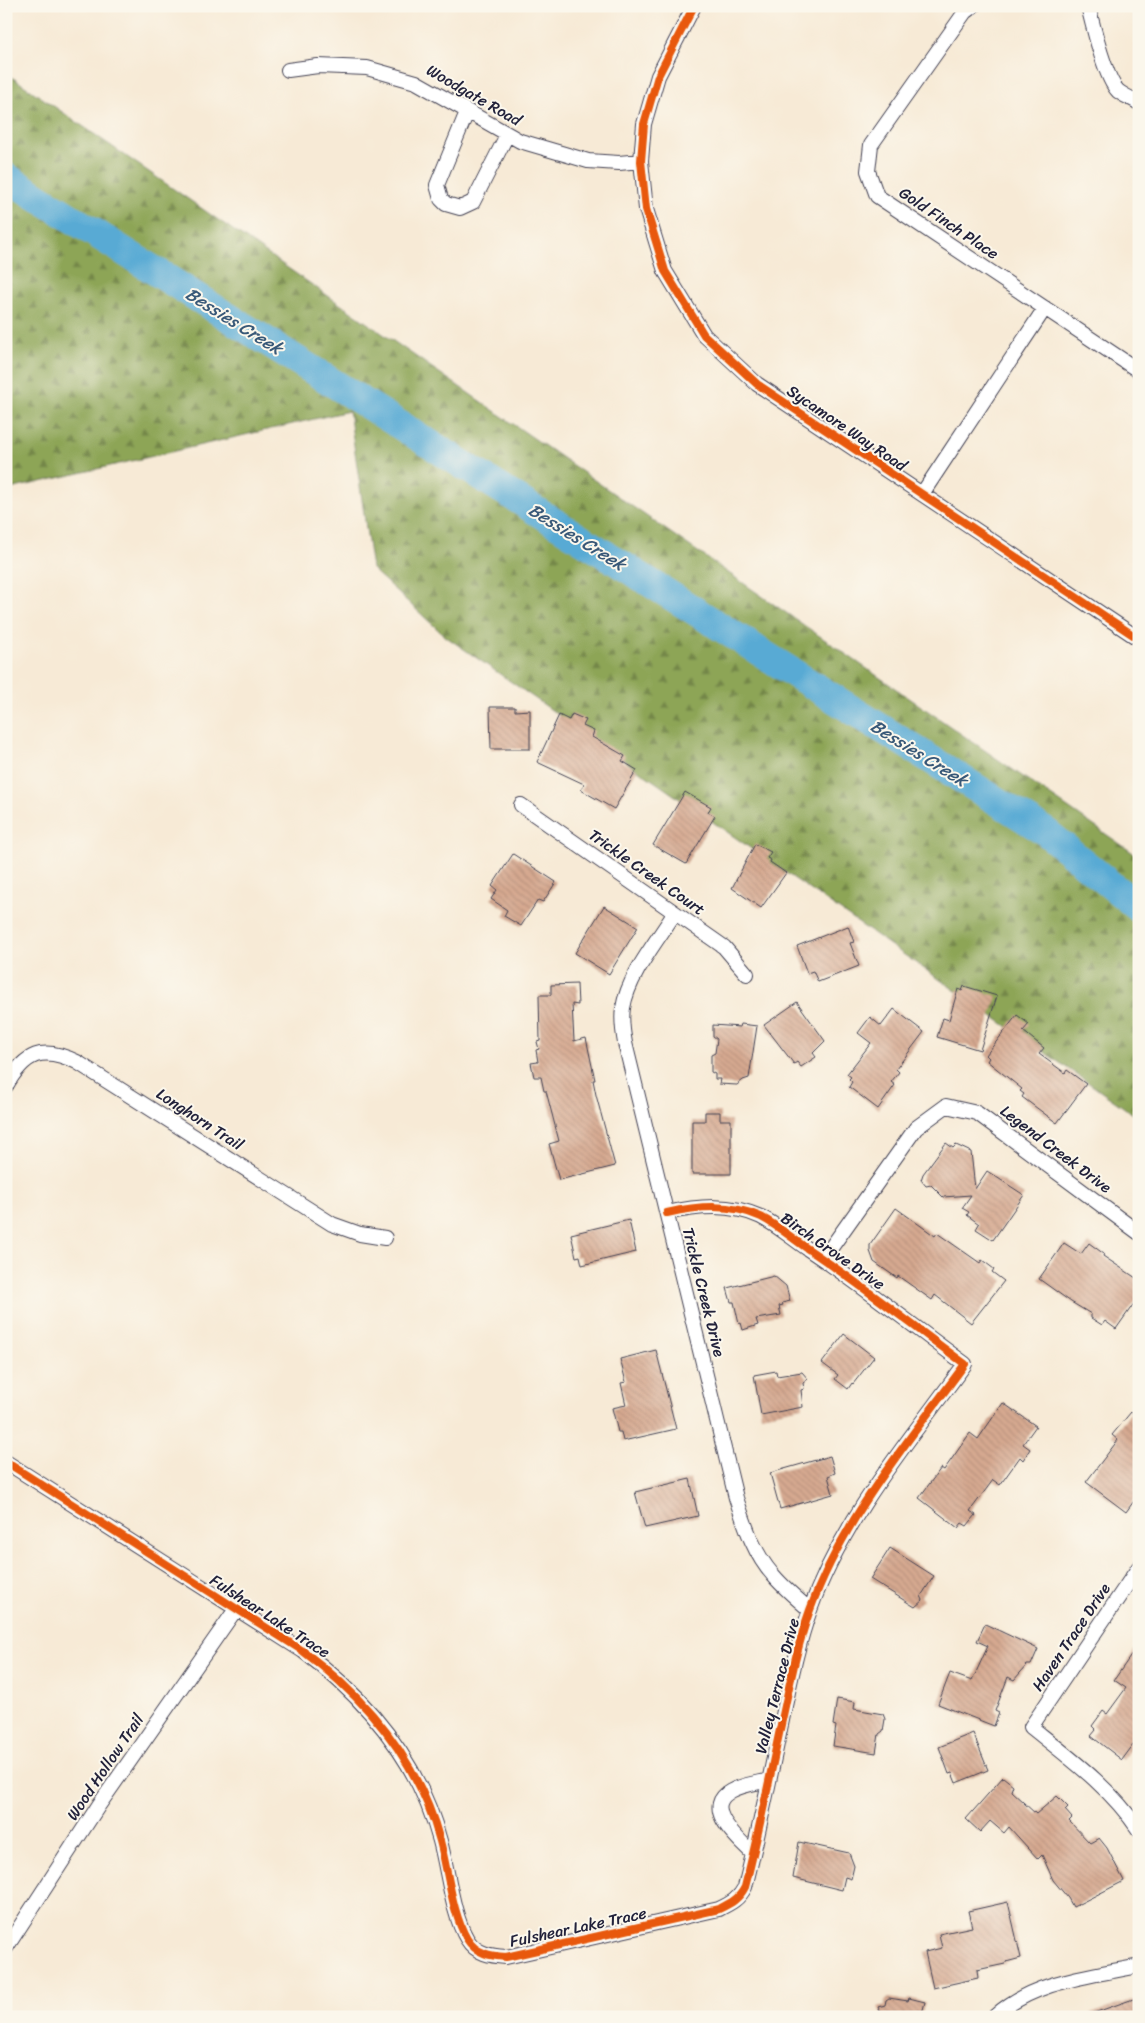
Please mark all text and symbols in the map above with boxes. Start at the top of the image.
street label: Woodgate Road [421,56,529,135]
street label: Gold Finch Place [893,179,1005,267]
water label: Bessies Creek [179,278,291,365]
street label: Sycamore Way Road [781,377,915,480]
water label: Bessies Creek [522,494,634,581]
water label: Bessies Creek [864,710,976,797]
street label: Trickle Creek Court [582,821,712,923]
street label: Longhorn Trail [150,1080,250,1159]
street label: Legend Creek Drive [994,1097,1118,1201]
street label: Birch Grove Drive [775,1204,891,1298]
street label: Trickle Creek Drive [674,1224,734,1360]
street label: Fulshear Lake Trace [204,1566,336,1666]
street label: Haven Trace Drive [1024,1576,1118,1697]
street label: Valley Terrace Drive [746,1615,808,1757]
street label: Wood Hollow Trail [58,1707,152,1826]
street label: Fulshear Lake Trace [507,1898,649,1956]

